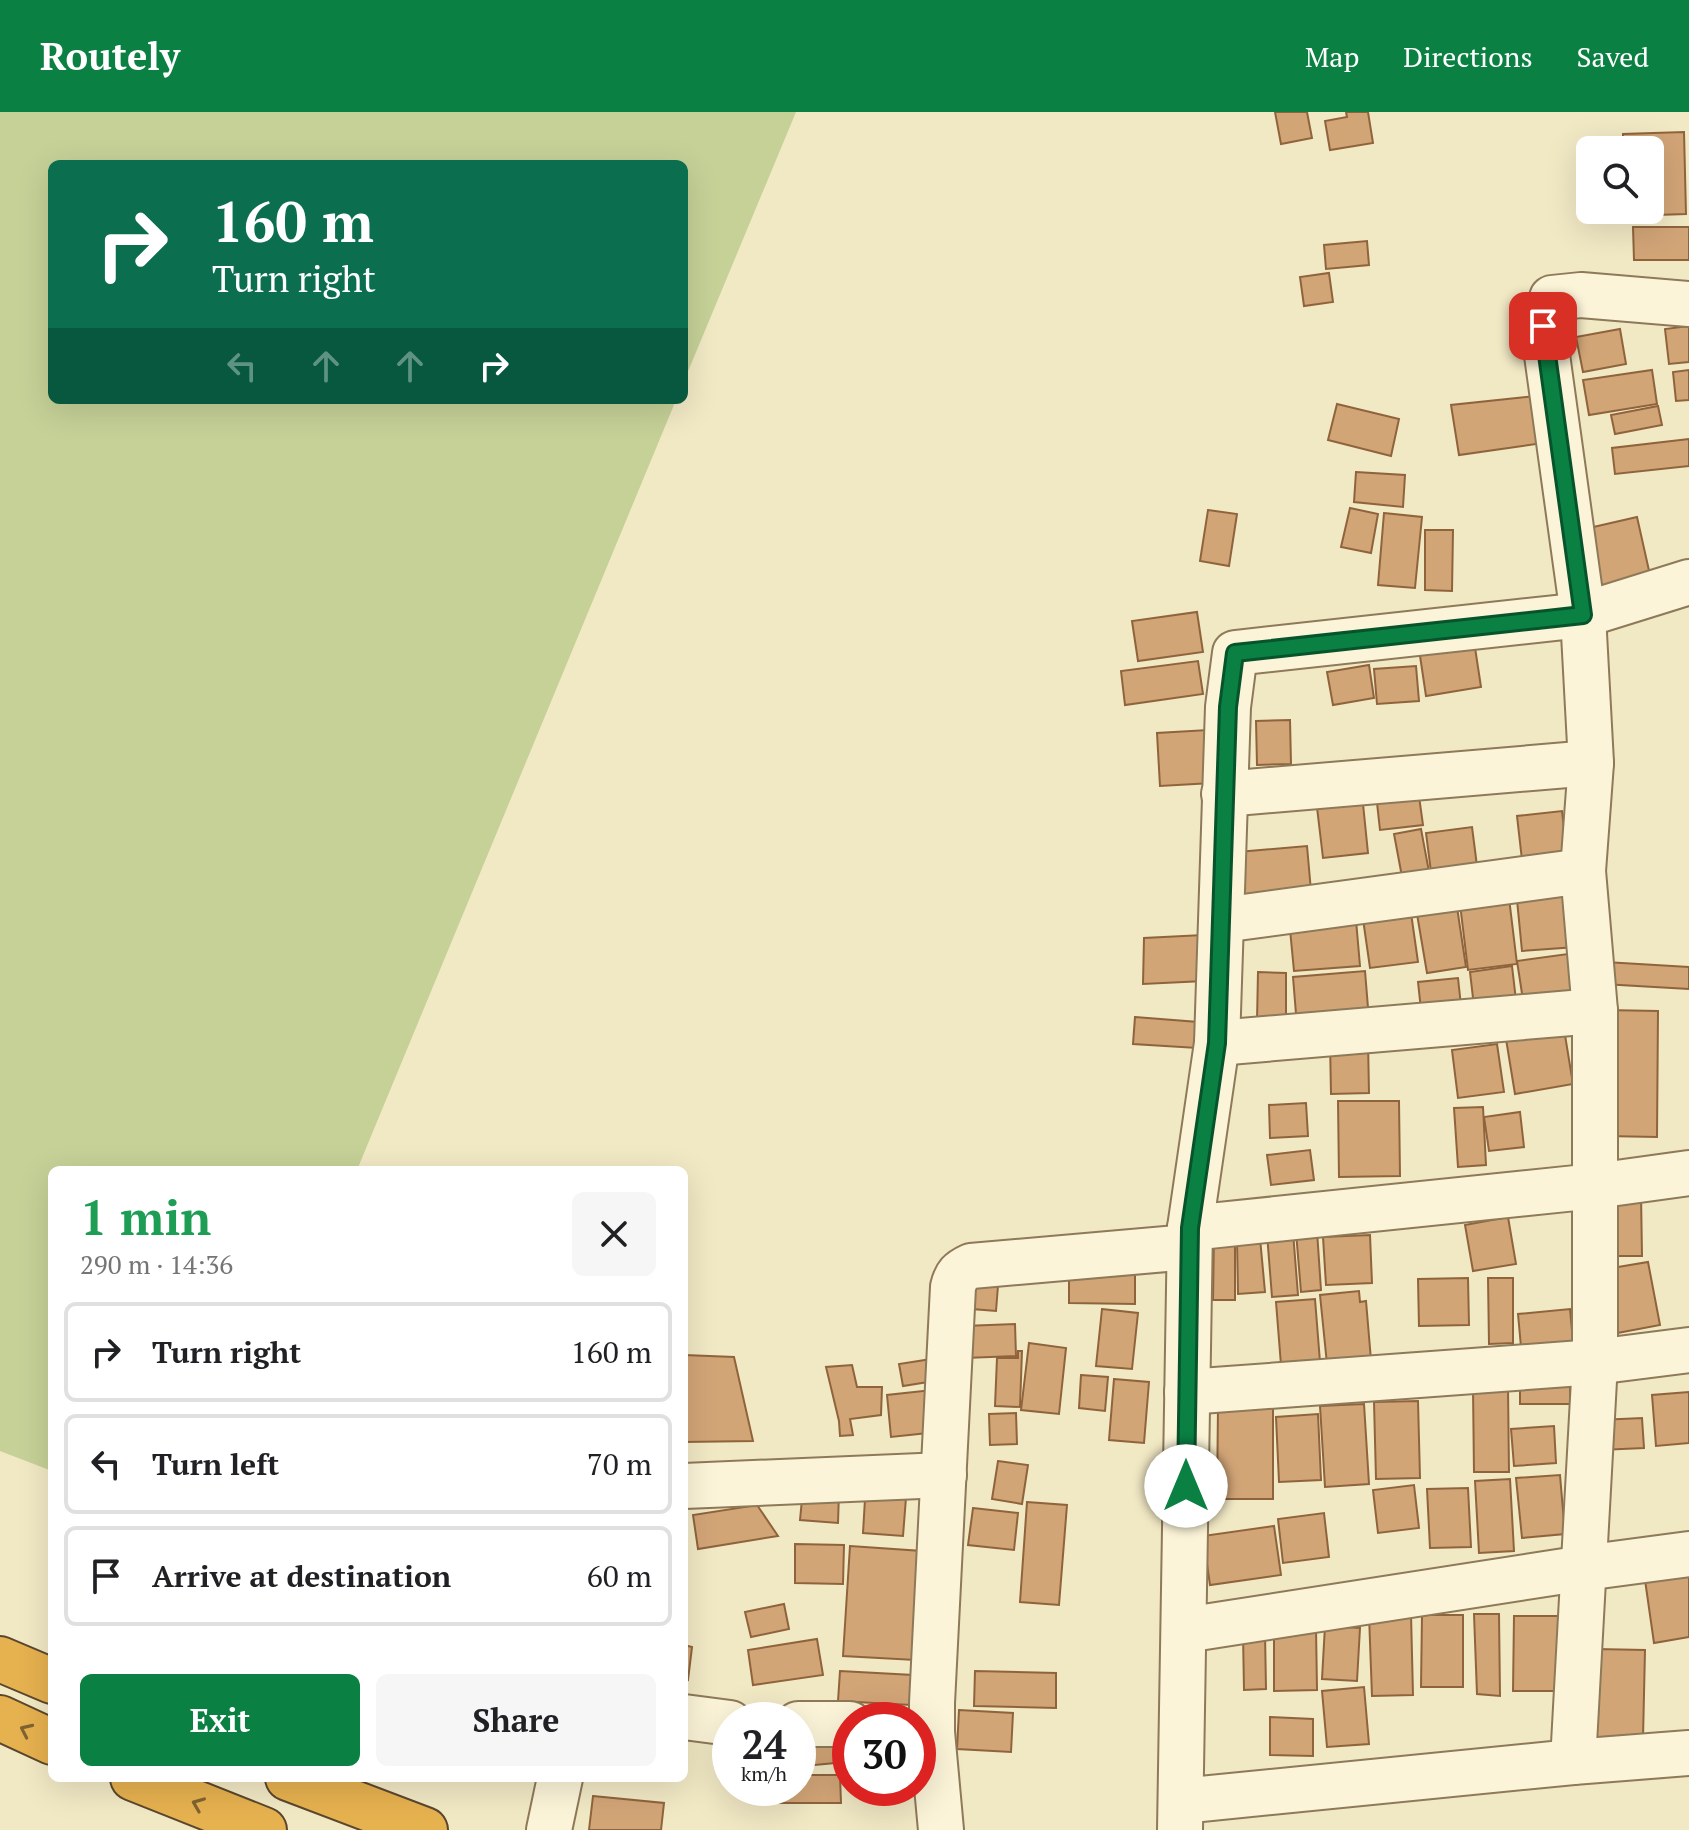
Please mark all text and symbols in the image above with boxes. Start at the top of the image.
text: Routely [40,31,180,81]
text: Map [1305,38,1359,75]
text: Directions [1403,38,1533,75]
text: Saved [1577,38,1649,75]
map controls [1576,136,1664,224]
button: search [1576,136,1664,224]
text: 160 m [212,184,374,258]
icon: right [80,192,184,296]
text: Turn right [212,255,376,302]
pin [1509,292,1577,360]
icon: arrive [1521,304,1565,348]
icon: left [220,344,264,388]
icon: ahead [304,344,348,388]
icon: ahead [388,344,432,388]
icon: right [472,344,516,388]
text: 1 min [80,1185,211,1249]
button: close [572,1192,656,1276]
text: 290 m · 14:36 [80,1247,233,1281]
icon: right [84,1330,128,1374]
text: Turn right [152,1332,301,1372]
text: 160 m [571,1332,652,1372]
icon: left [84,1442,128,1486]
text: Turn left [152,1444,279,1484]
text: 70 m [587,1444,652,1484]
position arrow [1144,1444,1228,1528]
icon: arrive [84,1554,128,1598]
text: Arrive at destination [152,1556,451,1596]
text: 60 m [587,1556,652,1596]
button: Exit [80,1674,360,1766]
button: Share [376,1674,656,1766]
speed limit sign: 30 [832,1702,936,1806]
text: 24 [741,1717,787,1770]
one-way arrow [20,1724,34,1740]
text: km/h [741,1760,787,1787]
one-way arrow [192,1797,206,1814]

